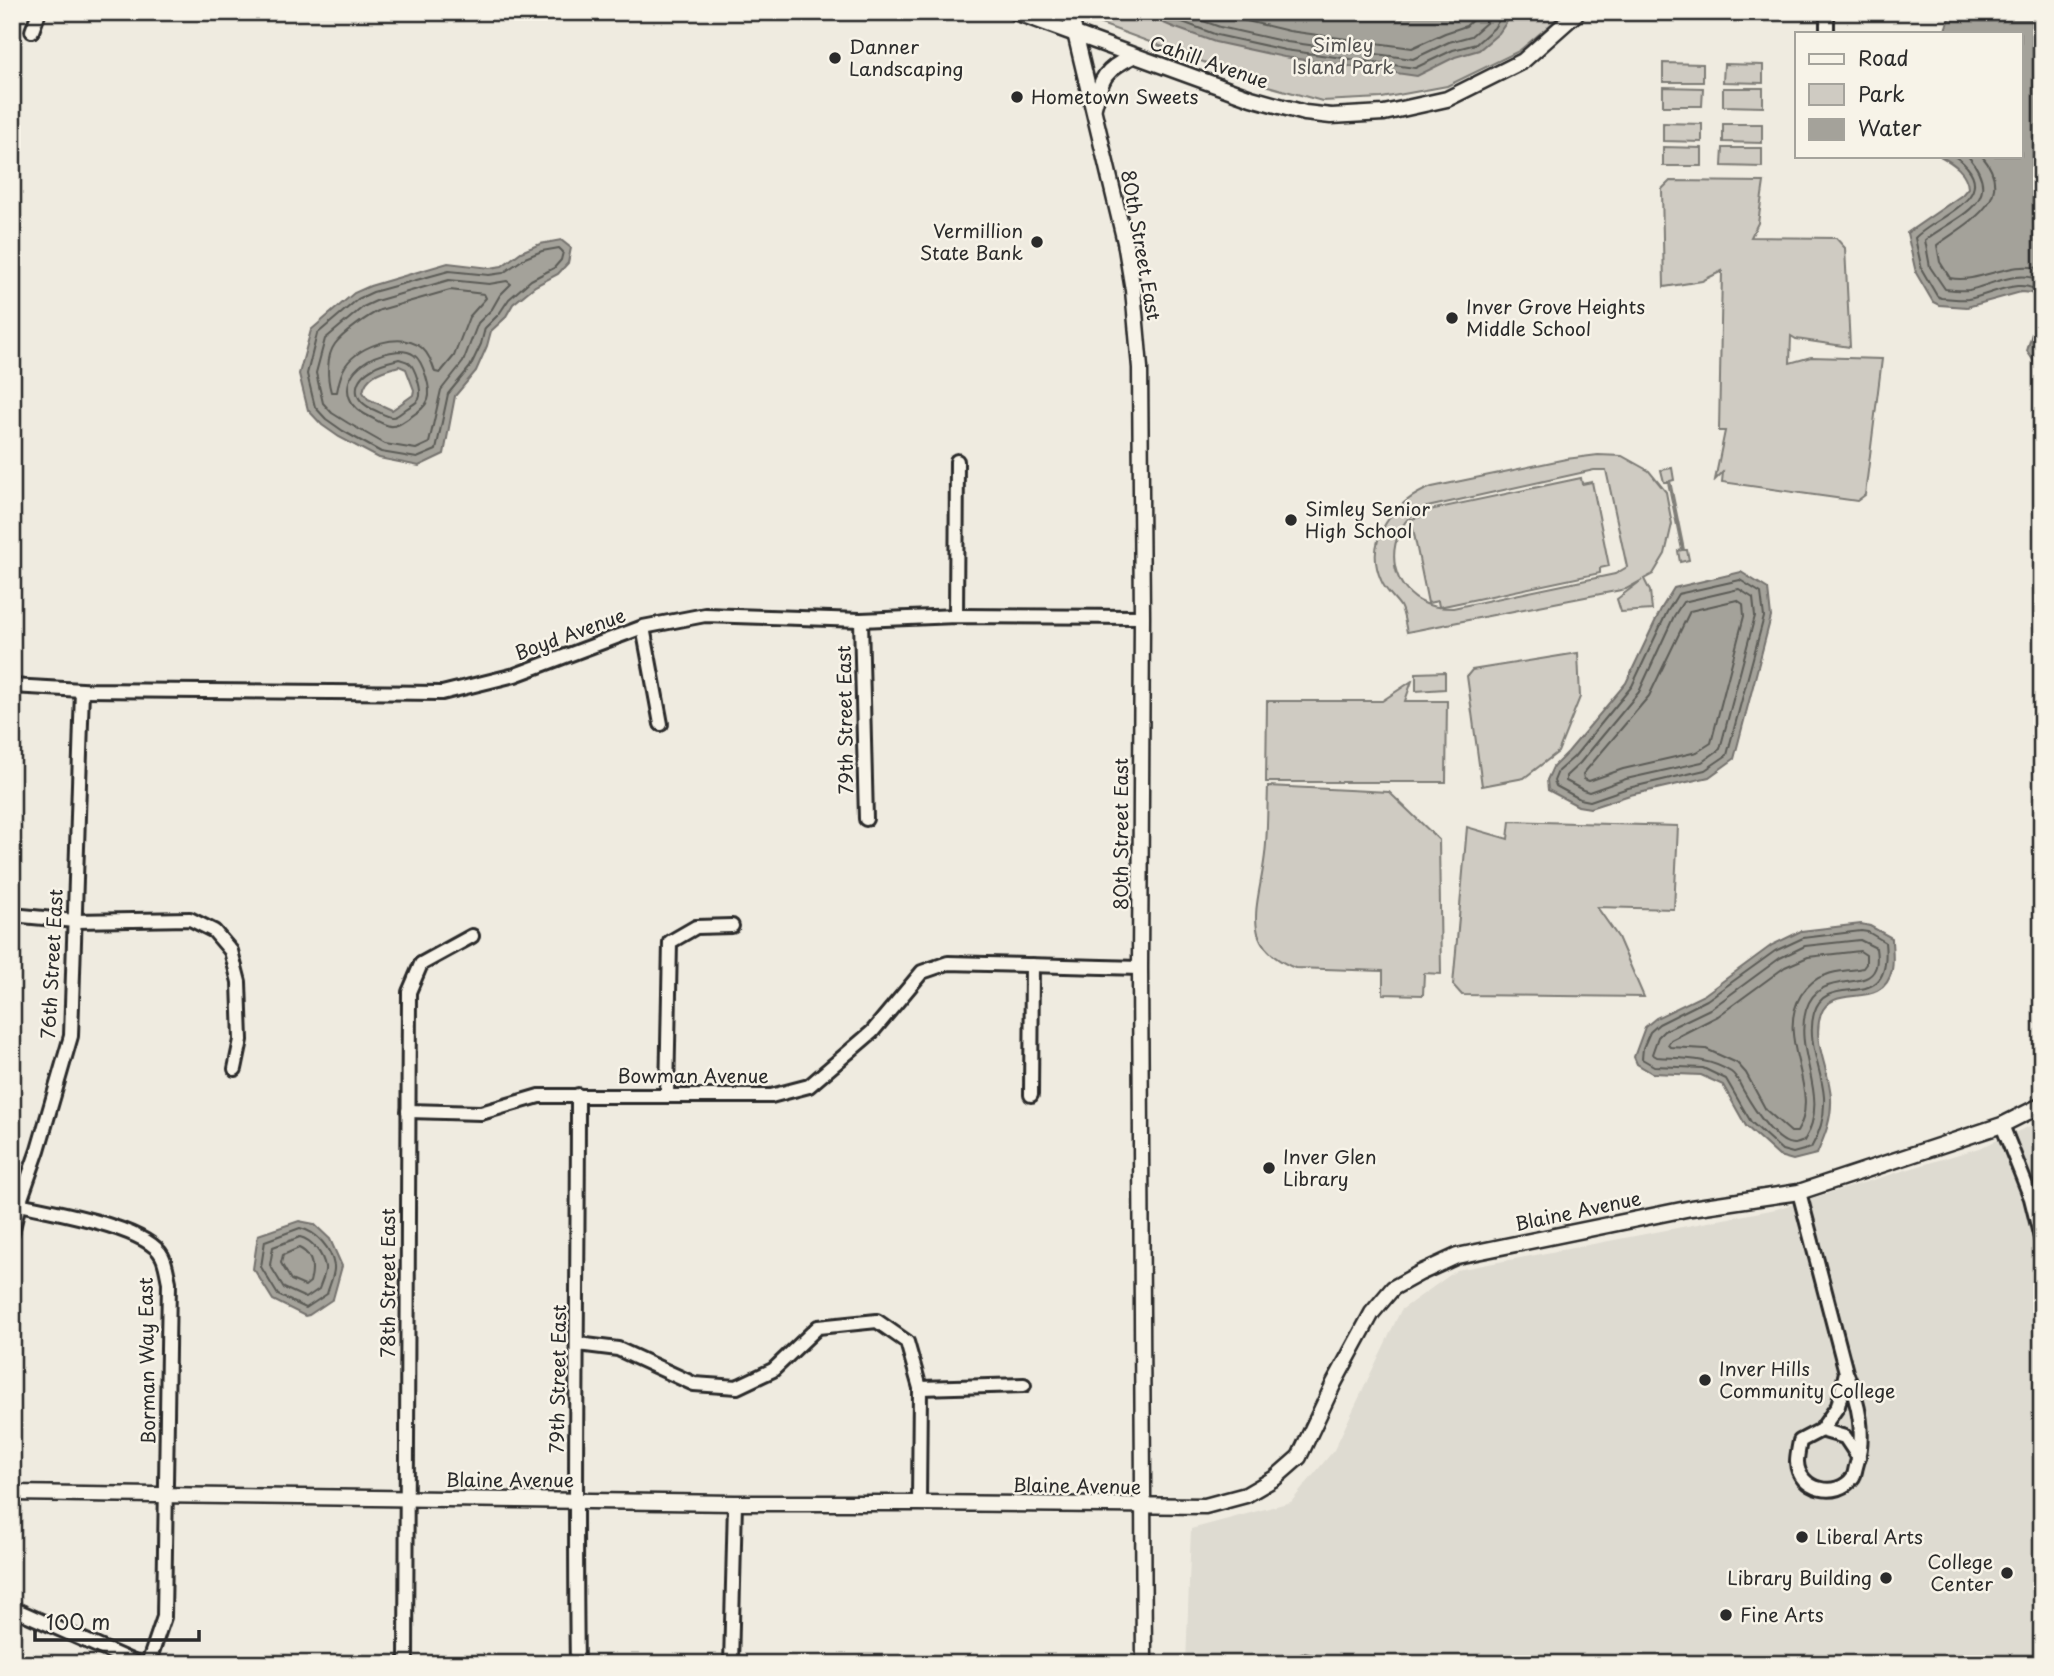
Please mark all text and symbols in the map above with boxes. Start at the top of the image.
street label: Cahill Avenue [1146,28,1273,95]
park label: Simley Island Park [1292,30,1394,80]
place label: Danner Landscaping [849,32,964,82]
legend [1795,32,2022,158]
text: Road [1858,41,1909,73]
marker: Danner Landscaping [827,50,843,66]
text: Park [1858,77,1905,109]
place label: Hometown Sweets [1031,82,1199,110]
marker: Hometown Sweets [1009,89,1025,105]
text: Water [1858,111,1922,143]
street label: 80th Street East [1115,167,1169,322]
place label: Vermillion State Bank [920,216,1023,266]
marker: Vermillion State Bank [1029,234,1045,250]
place label: Inver Grove Heights Middle School [1466,292,1645,342]
marker: Inver Grove Heights Middle School [1444,310,1460,326]
place label: Simley Senior High School [1305,494,1430,544]
marker: Simley Senior High School [1283,512,1299,528]
street label: Boyd Avenue [510,600,629,666]
street label: 79th Street East [829,645,859,795]
street label: 80th Street East [1106,758,1134,910]
street label: 76th Street East [33,888,69,1040]
street label: Bowman Avenue [617,1061,769,1089]
place label: Inver Glen Library [1283,1142,1377,1192]
marker: Inver Glen Library [1261,1160,1277,1176]
street label: Blaine Avenue [1512,1183,1643,1237]
street label: 78th Street East [373,1208,401,1358]
street label: Borman Way East [131,1277,161,1445]
street label: 79th Street East [542,1304,572,1454]
place label: Inver Hills Community College [1719,1354,1895,1404]
marker: Inver Hills Community College [1697,1372,1713,1388]
street label: Blaine Avenue [446,1465,574,1493]
street label: Blaine Avenue [1013,1470,1141,1500]
place label: Liberal Arts [1816,1522,1923,1550]
marker: Liberal Arts [1794,1529,1810,1545]
place label: College Center [1927,1547,1993,1597]
place label: Library Building [1727,1563,1872,1591]
marker: College Center [1999,1565,2015,1581]
marker: Library Building [1878,1570,1894,1586]
scale bar [35,1599,200,1643]
place label: Fine Arts [1740,1600,1824,1628]
text: 100 m [46,1605,110,1637]
marker: Fine Arts [1718,1607,1734,1623]

